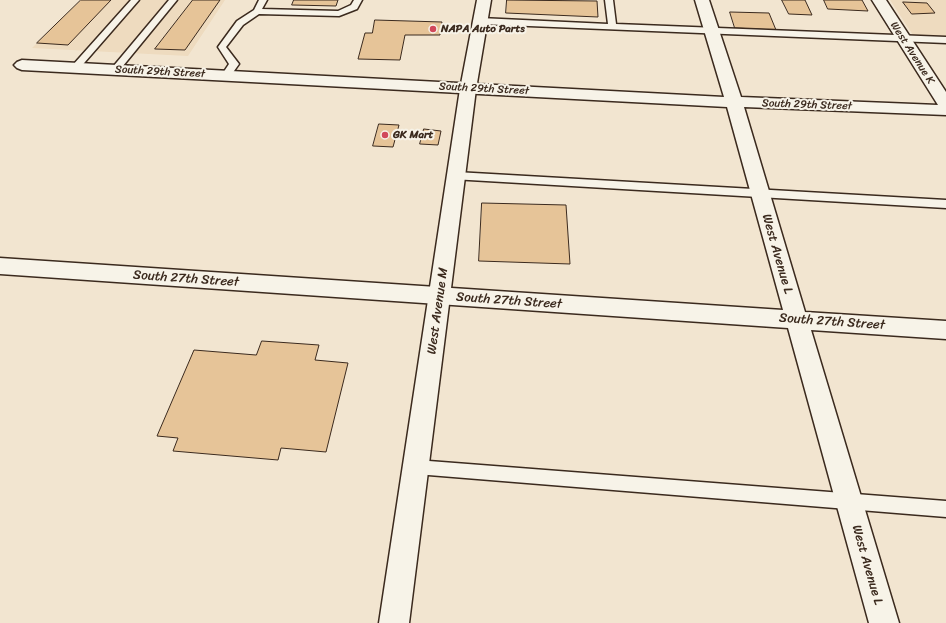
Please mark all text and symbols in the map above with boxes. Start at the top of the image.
street label: West Avenue K [887,19,937,87]
place label: NAPA Auto Parts [441,22,525,36]
marker: NAPA Auto Parts [428,24,438,34]
street label: South 29th Street [115,63,205,81]
street label: South 29th Street [439,80,529,98]
street label: South 29th Street [762,97,852,113]
place label: GK Mart [393,128,433,142]
marker: GK Mart [380,130,390,140]
street label: West Avenue L [758,212,796,296]
street label: West Avenue M [424,267,452,355]
street label: South 27th Street [132,268,240,290]
street label: South 27th Street [455,290,563,312]
street label: South 27th Street [778,311,886,333]
street label: West Avenue L [848,523,886,607]

